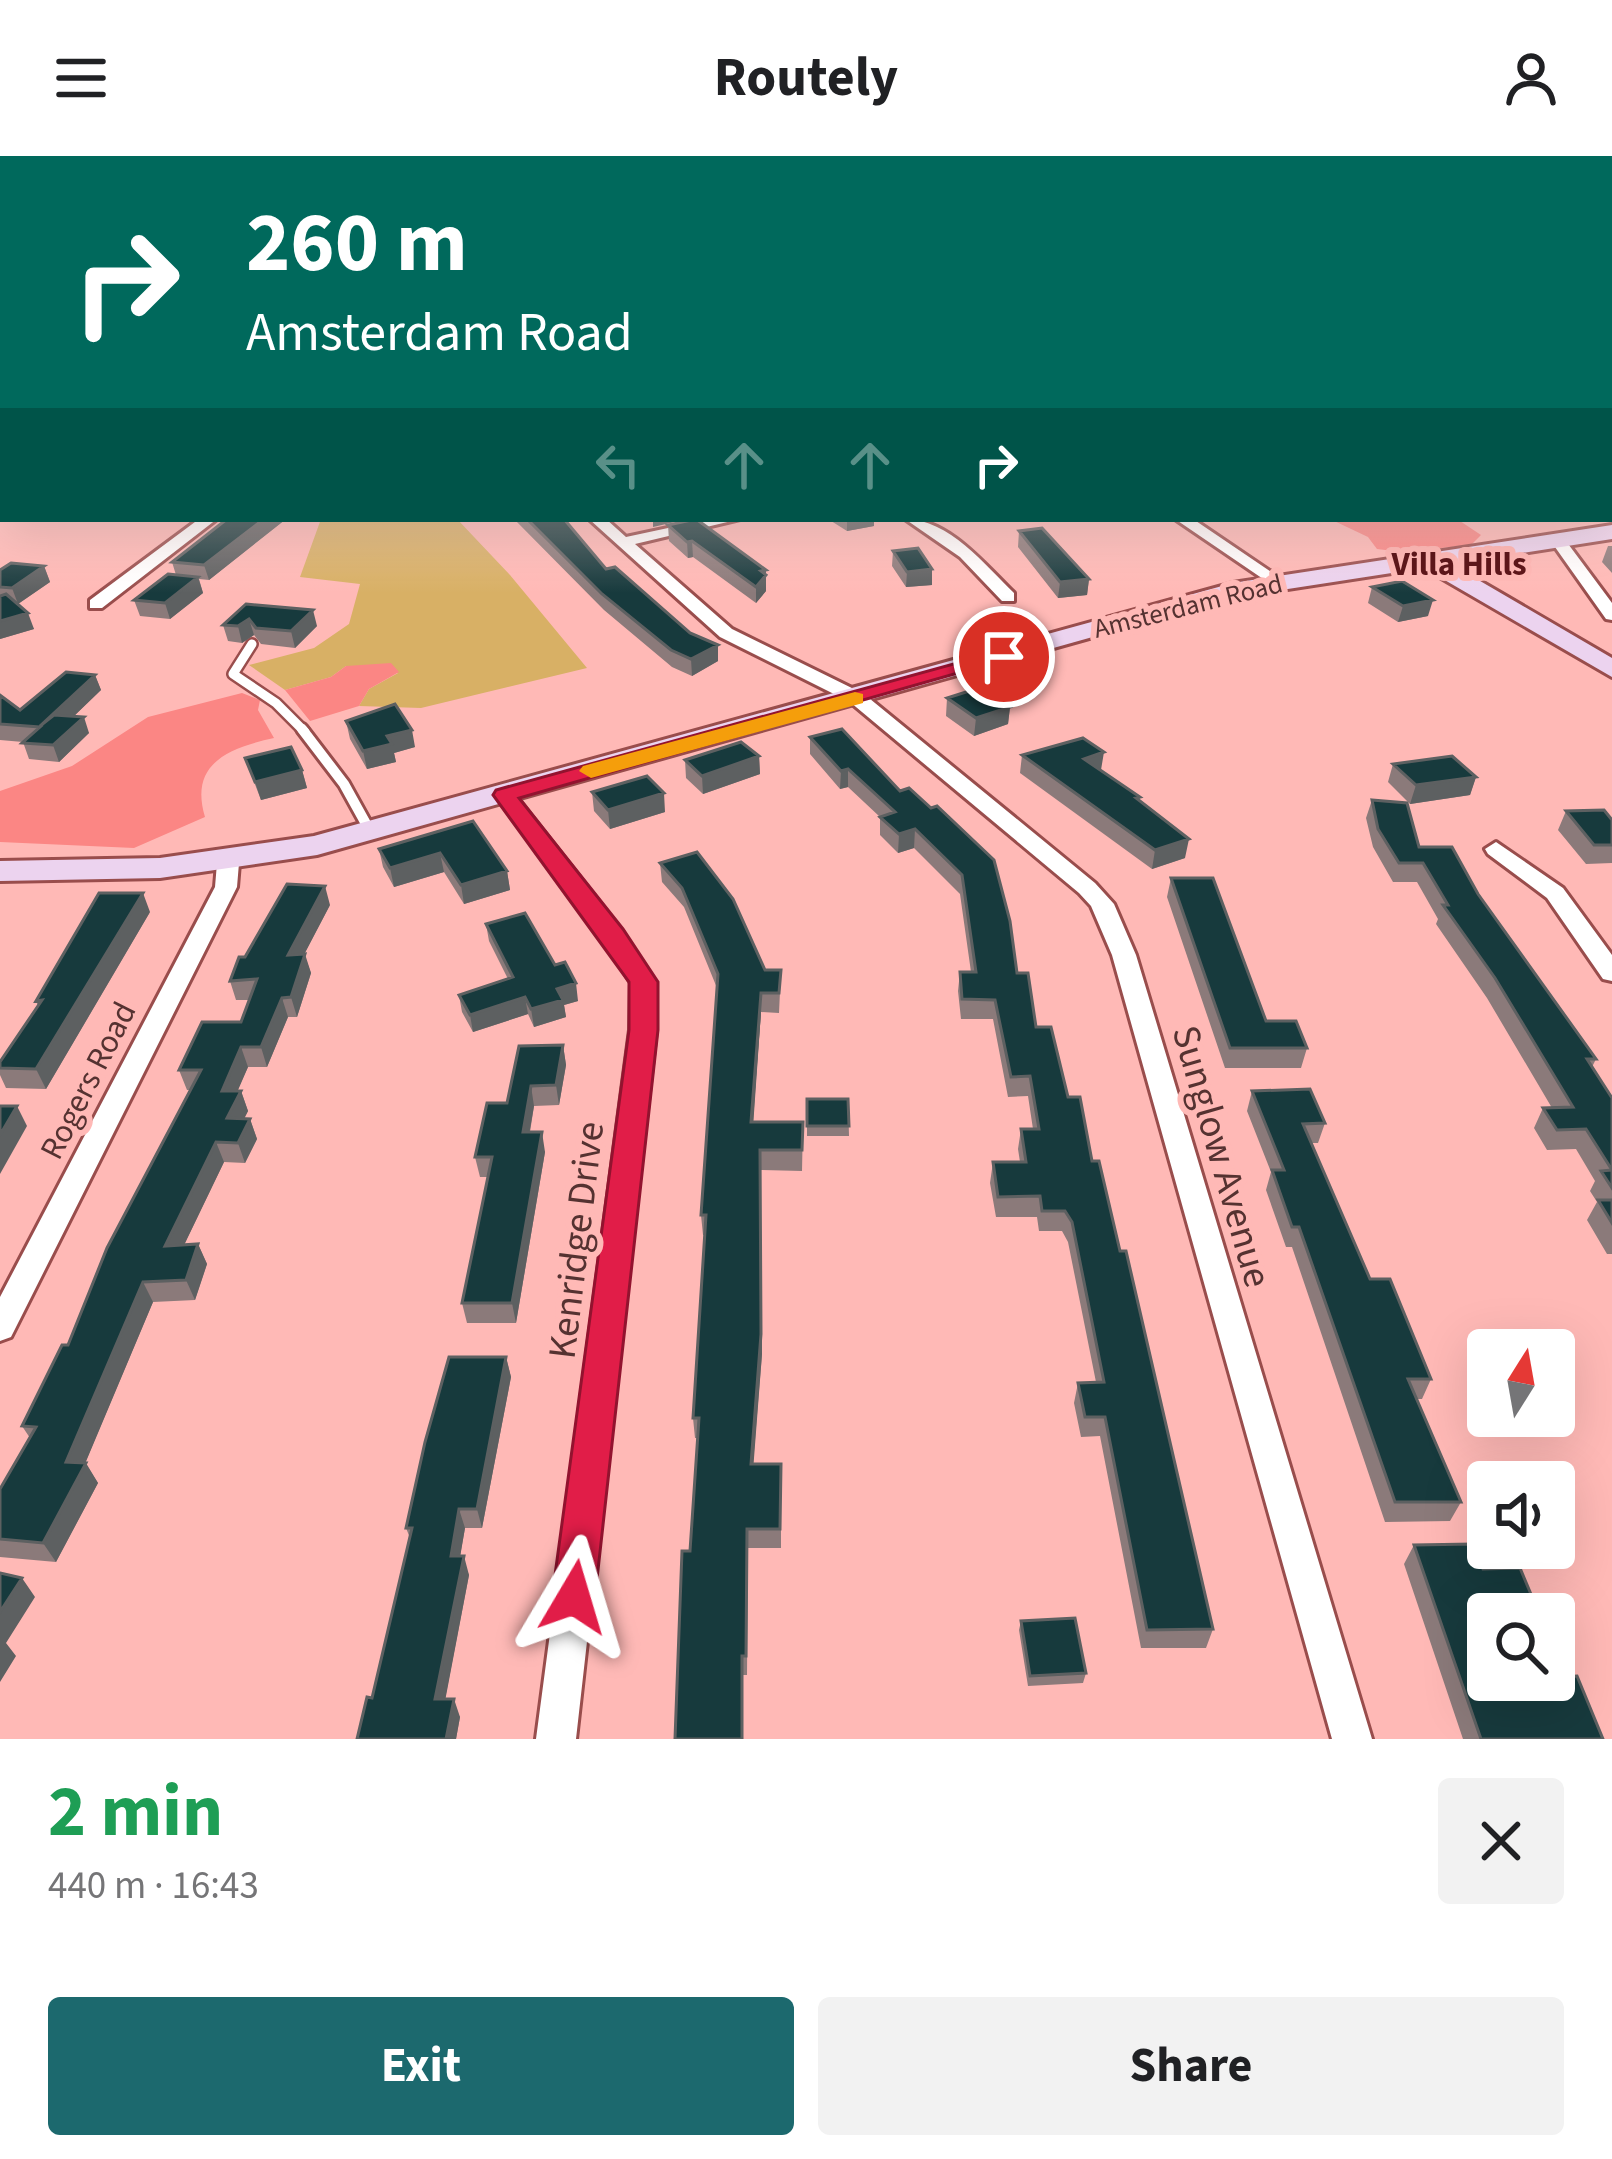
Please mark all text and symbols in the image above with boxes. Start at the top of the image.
text: Routely [714,40,898,117]
icon: menu [48,45,114,111]
icon: person [1498,45,1564,111]
text: 260 m [246,184,468,304]
icon: right [48,204,204,360]
text: Amsterdam Road [246,295,633,372]
icon: left [585,432,651,498]
icon: ahead [711,432,777,498]
icon: ahead [837,432,903,498]
icon: right [963,432,1029,498]
district label: Villa Hills [1390,541,1527,588]
street label: Amsterdam Road [1090,564,1287,649]
pin [953,606,1055,708]
icon: arrive [971,624,1037,690]
street label: Rogers Road [28,994,148,1168]
street label: Sunglow Avenue [1157,1019,1285,1294]
street label: Kenridge Drive [535,1118,619,1362]
north arrow [1467,1329,1575,1437]
map controls [1467,1329,1575,1701]
button: sound [1467,1461,1575,1569]
position arrow [511,1534,637,1660]
button: search [1467,1593,1575,1701]
text: 2 min [48,1761,223,1864]
button: close [1438,1778,1564,1904]
text: 440 m · 16:43 [48,1858,259,1914]
button: Exit [48,1997,794,2135]
button: Share [818,1997,1564,2135]

